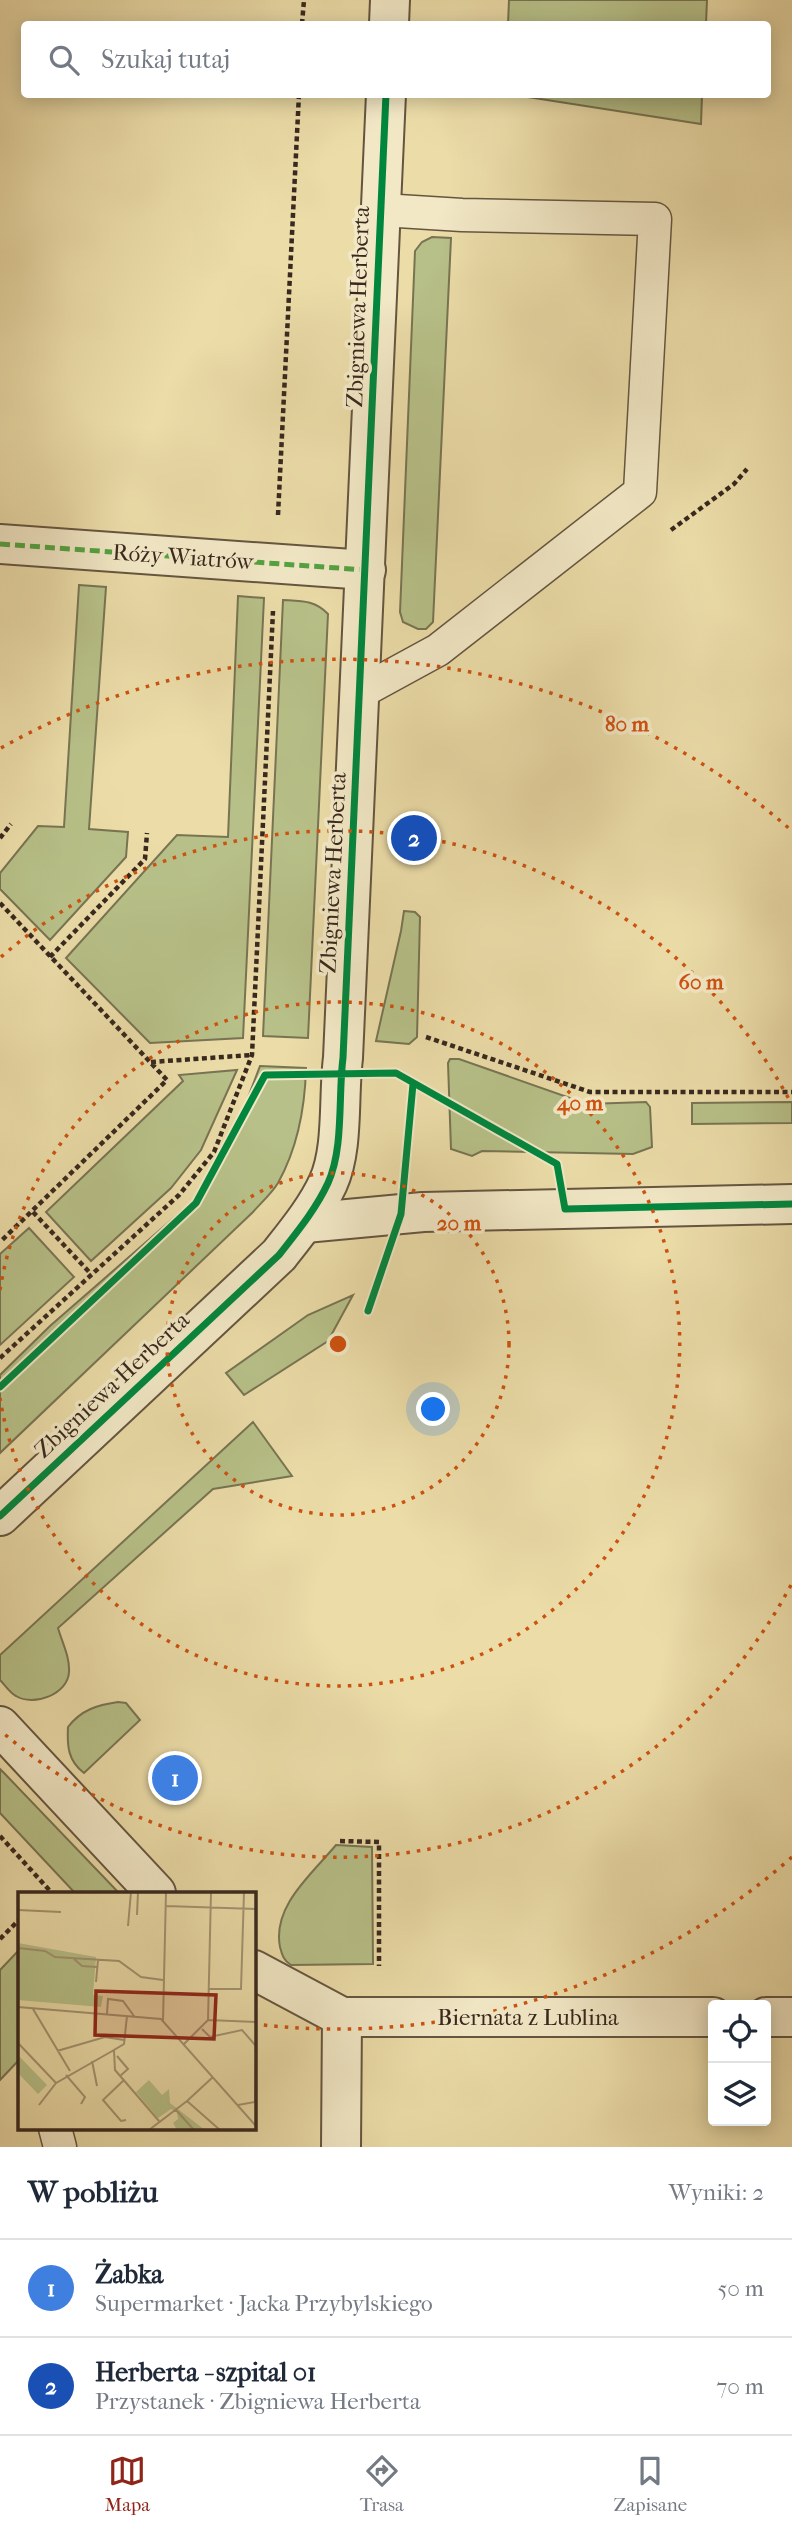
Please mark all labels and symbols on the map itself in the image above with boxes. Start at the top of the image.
street label: Zbigniewa Herberta [341,206,375,408]
street label: Róży Wiatrów [112,539,255,575]
text: 80 m [605,712,650,736]
street label: Zbigniewa Herberta [314,771,352,974]
pin: 2 [391,812,437,864]
text: 60 m [679,970,724,994]
text: 40 m [556,1091,604,1116]
text: 20 m [437,1211,482,1235]
street label: Zbigniewa Herberta [29,1306,195,1464]
centre of rings [326,1332,350,1356]
your location [416,1392,450,1426]
pin: 1 [152,1752,198,1804]
inset map [18,1892,256,2130]
street label: Biernata z Lublina [437,2004,619,2031]

